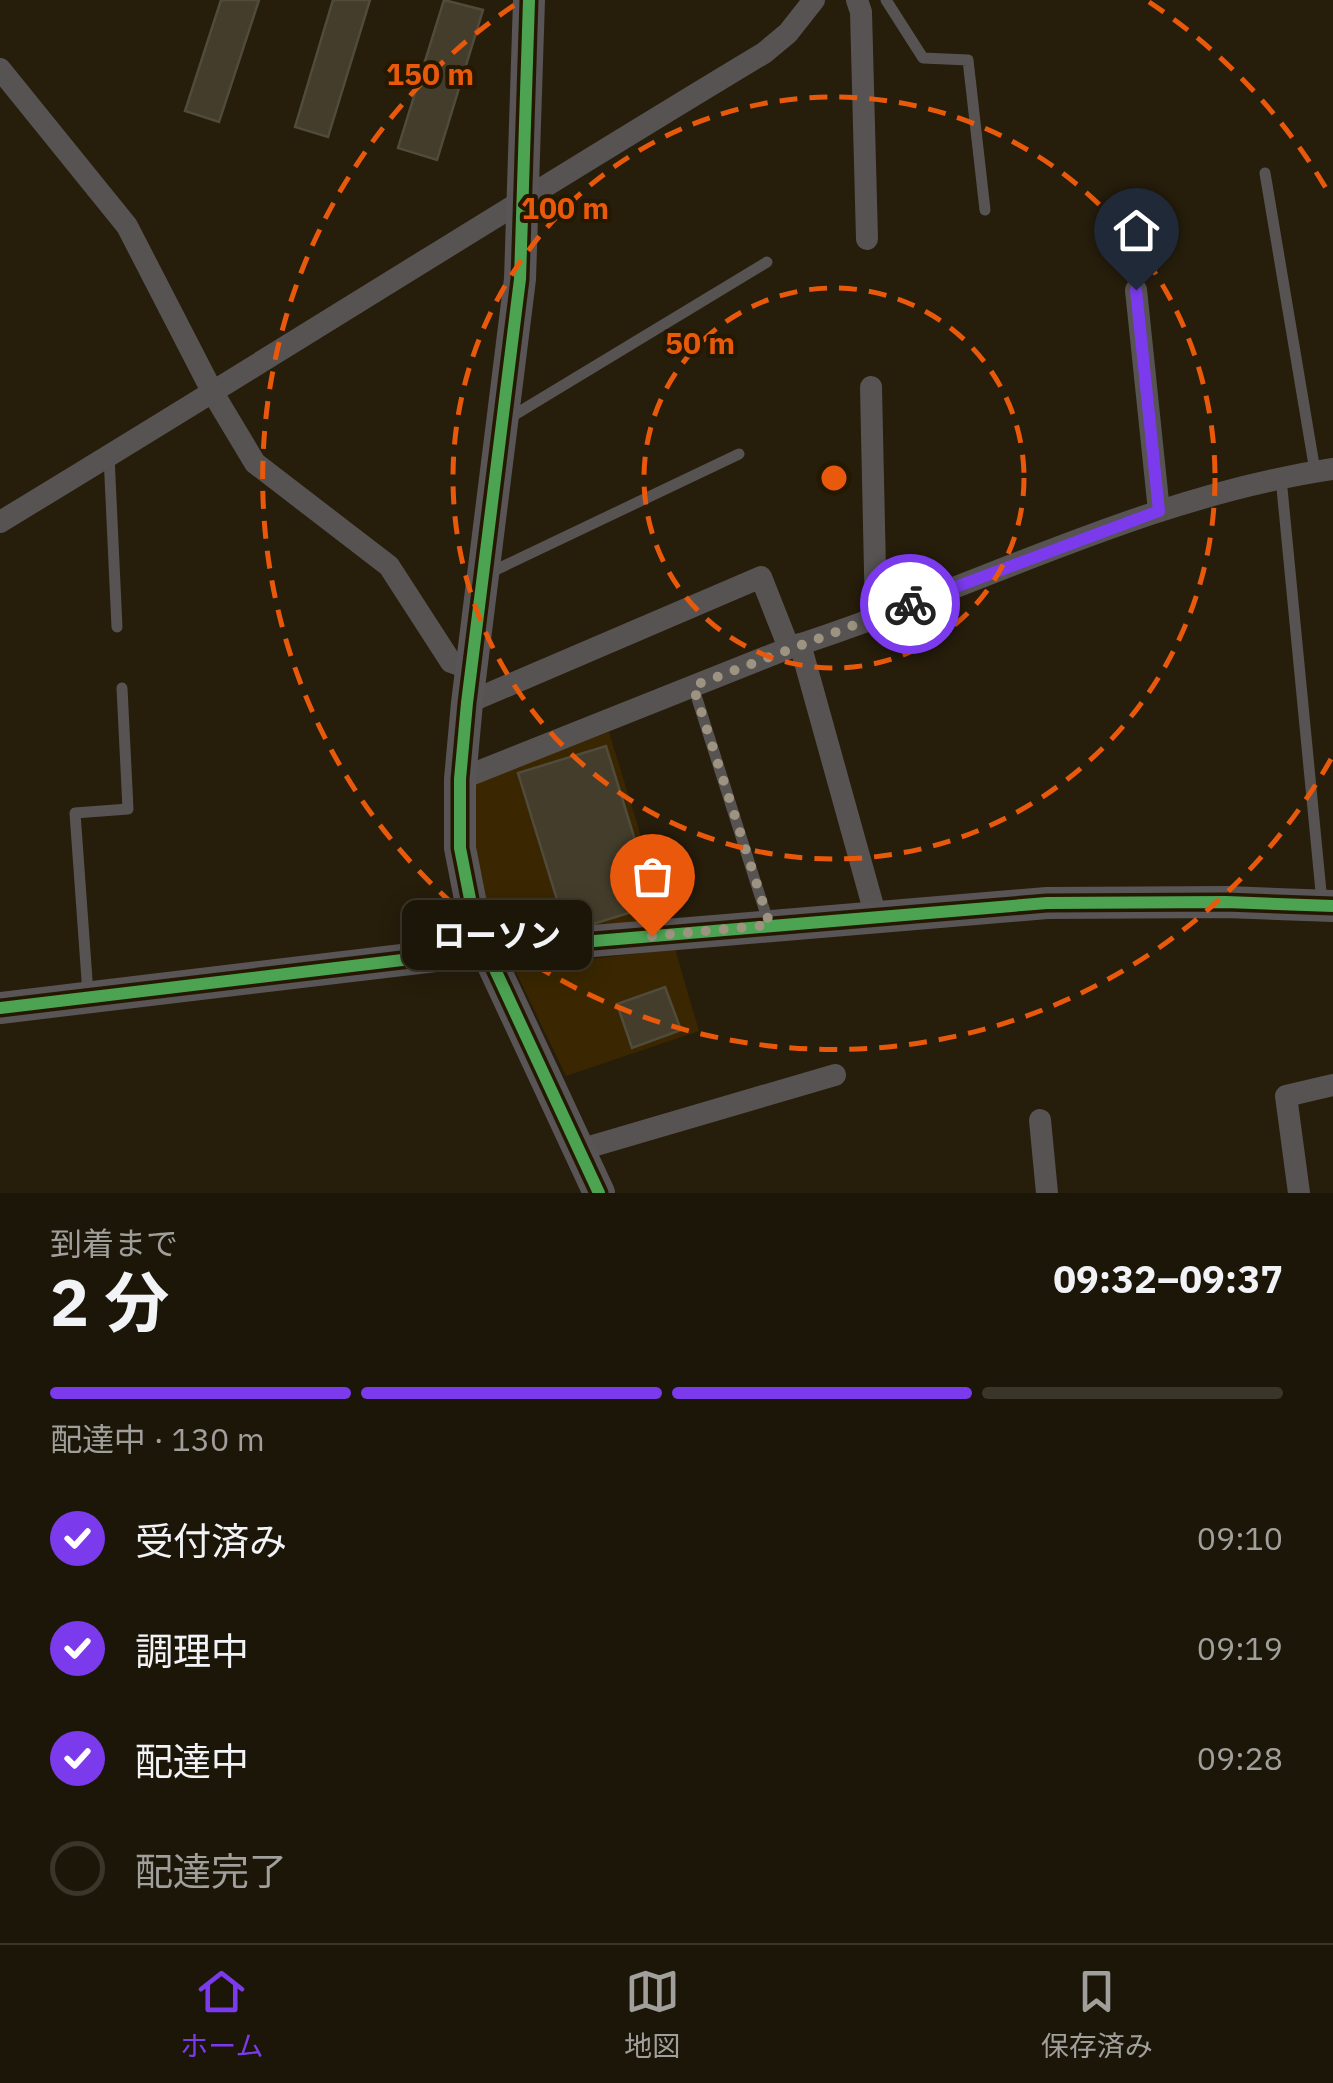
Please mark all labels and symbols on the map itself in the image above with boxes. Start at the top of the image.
text: 150 m [386,54,474,93]
text: 100 m [521,188,609,227]
pin [1094,188,1179,291]
text: 50 m [665,323,735,362]
centre of rings [816,460,852,496]
courier [860,554,960,654]
pin [610,834,695,937]
callout: ローソン [402,901,592,971]

